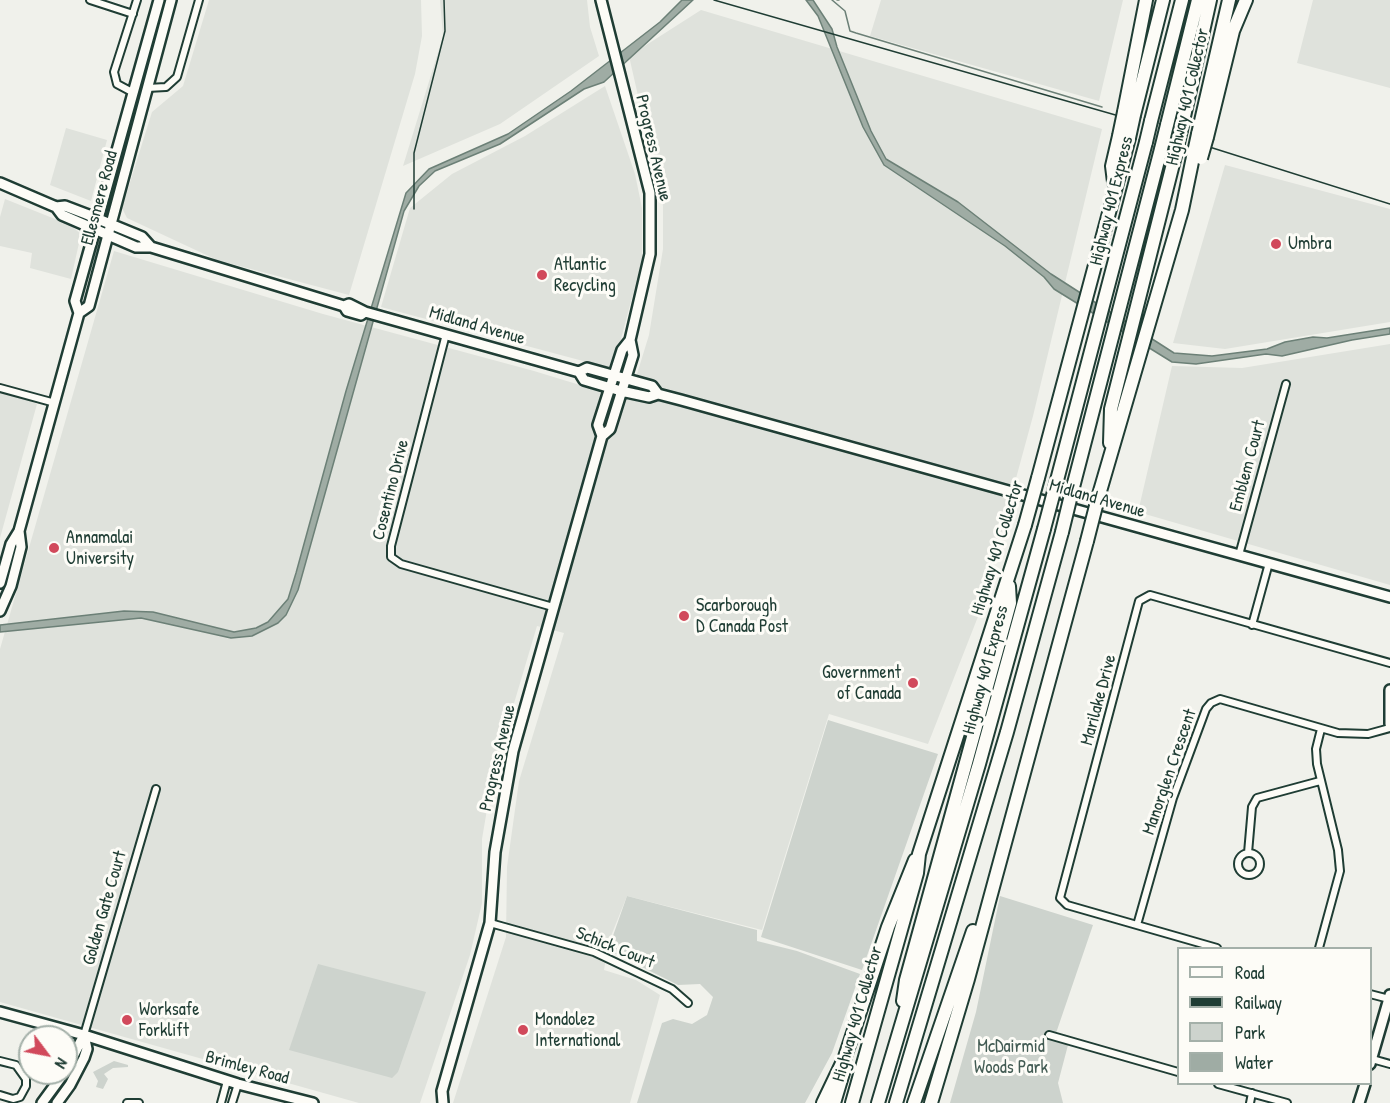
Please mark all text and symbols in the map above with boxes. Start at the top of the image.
street label: Highway 401 Collector [1162,26,1214,168]
street label: Progress Avenue [630,93,676,203]
street label: Highway 401 Express [1086,134,1138,268]
street label: Ellesmere Road [77,148,123,248]
place label: Umbra [1288,233,1332,255]
marker: Umbra [1269,237,1283,251]
place label: Atlantic Recycling [554,254,616,296]
marker: Atlantic Recycling [535,268,549,282]
street label: Midland Avenue [427,302,527,350]
street label: Emblem Court [1225,418,1271,514]
street label: Cosentino Drive [368,437,414,543]
street label: Midland Avenue [1047,475,1147,523]
street label: Highway 401 Collector [967,478,1029,618]
place label: Annamalai University [66,527,134,570]
marker: Annamalai University [47,541,61,555]
place label: Scarborough D Canada Post [696,595,788,638]
street label: Highway 401 Express [958,603,1014,737]
marker: Scarborough D Canada Post [677,609,691,623]
street label: Marilake Drive [1077,652,1121,748]
place label: Government of Canada [822,662,901,704]
marker: Government of Canada [906,676,920,690]
street label: Progress Avenue [475,703,521,813]
street label: Manorglen Crescent [1138,706,1202,838]
street label: Golden Gate Court [78,848,132,968]
street label: Schick Court [573,922,657,974]
street label: Highway 401 Collector [828,944,888,1084]
legend [1177,947,1372,1085]
text: Road [1235,960,1265,985]
text: Railway [1235,990,1282,1015]
place label: Worksafe Forklift [139,999,199,1042]
place label: Mondolez International [535,1009,620,1052]
marker: Worksafe Forklift [120,1013,134,1027]
text: Park [1235,1020,1265,1045]
marker: Mondolez International [516,1023,530,1037]
north arrow [18,1025,78,1085]
park label: McDairmid Woods Park [974,1036,1048,1078]
street label: Brimley Road [203,1046,291,1090]
text: Water [1235,1050,1273,1075]
text: N [50,1054,73,1073]

